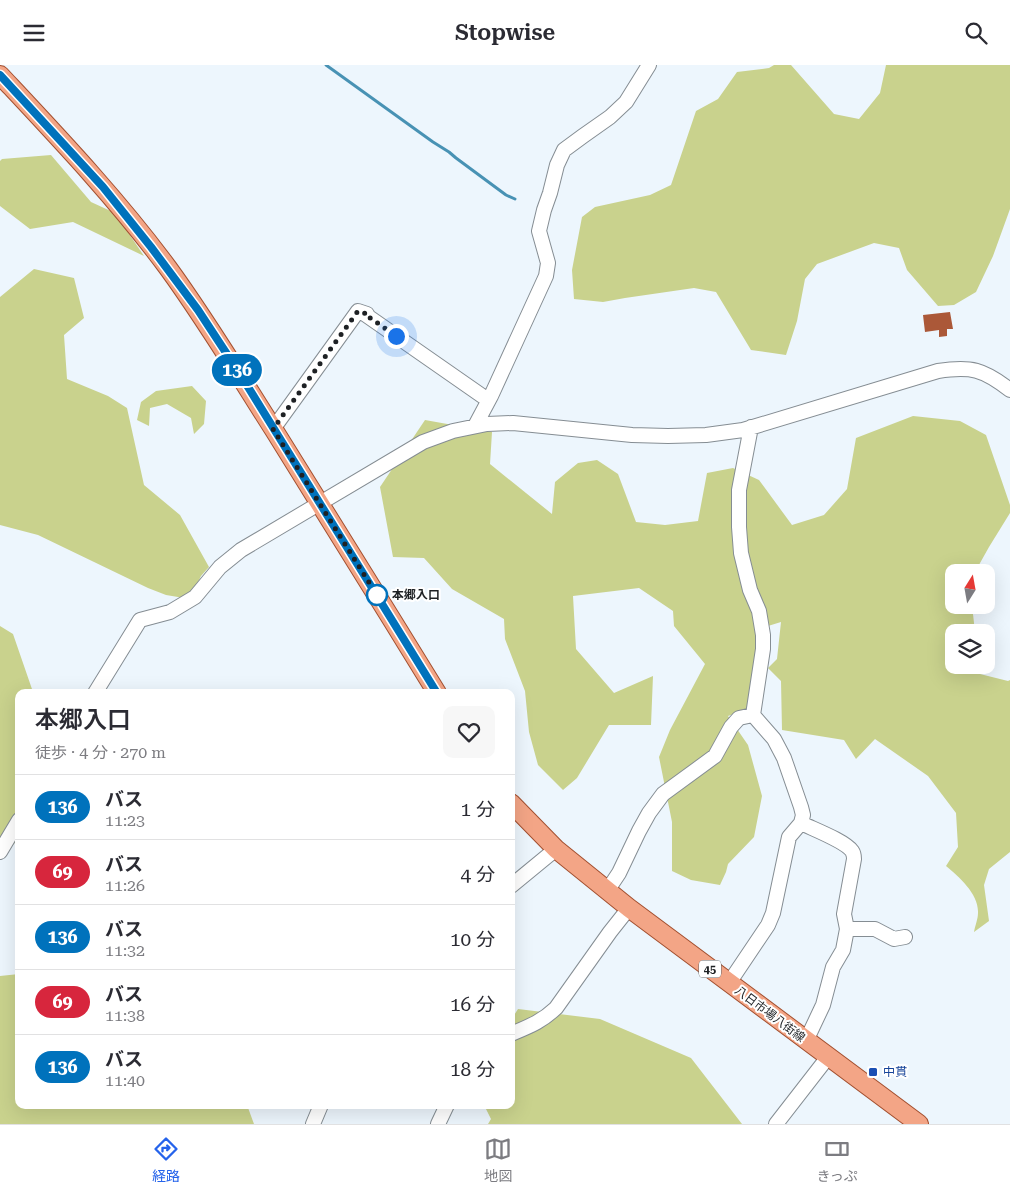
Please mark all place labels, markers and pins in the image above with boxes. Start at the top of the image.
marker: 本郷入口 [366,584,388,606]
place label: 本郷入口 [392,588,440,602]
place label: 中貫 [883,1065,907,1079]
marker: 中貫 [867,1066,879,1078]

